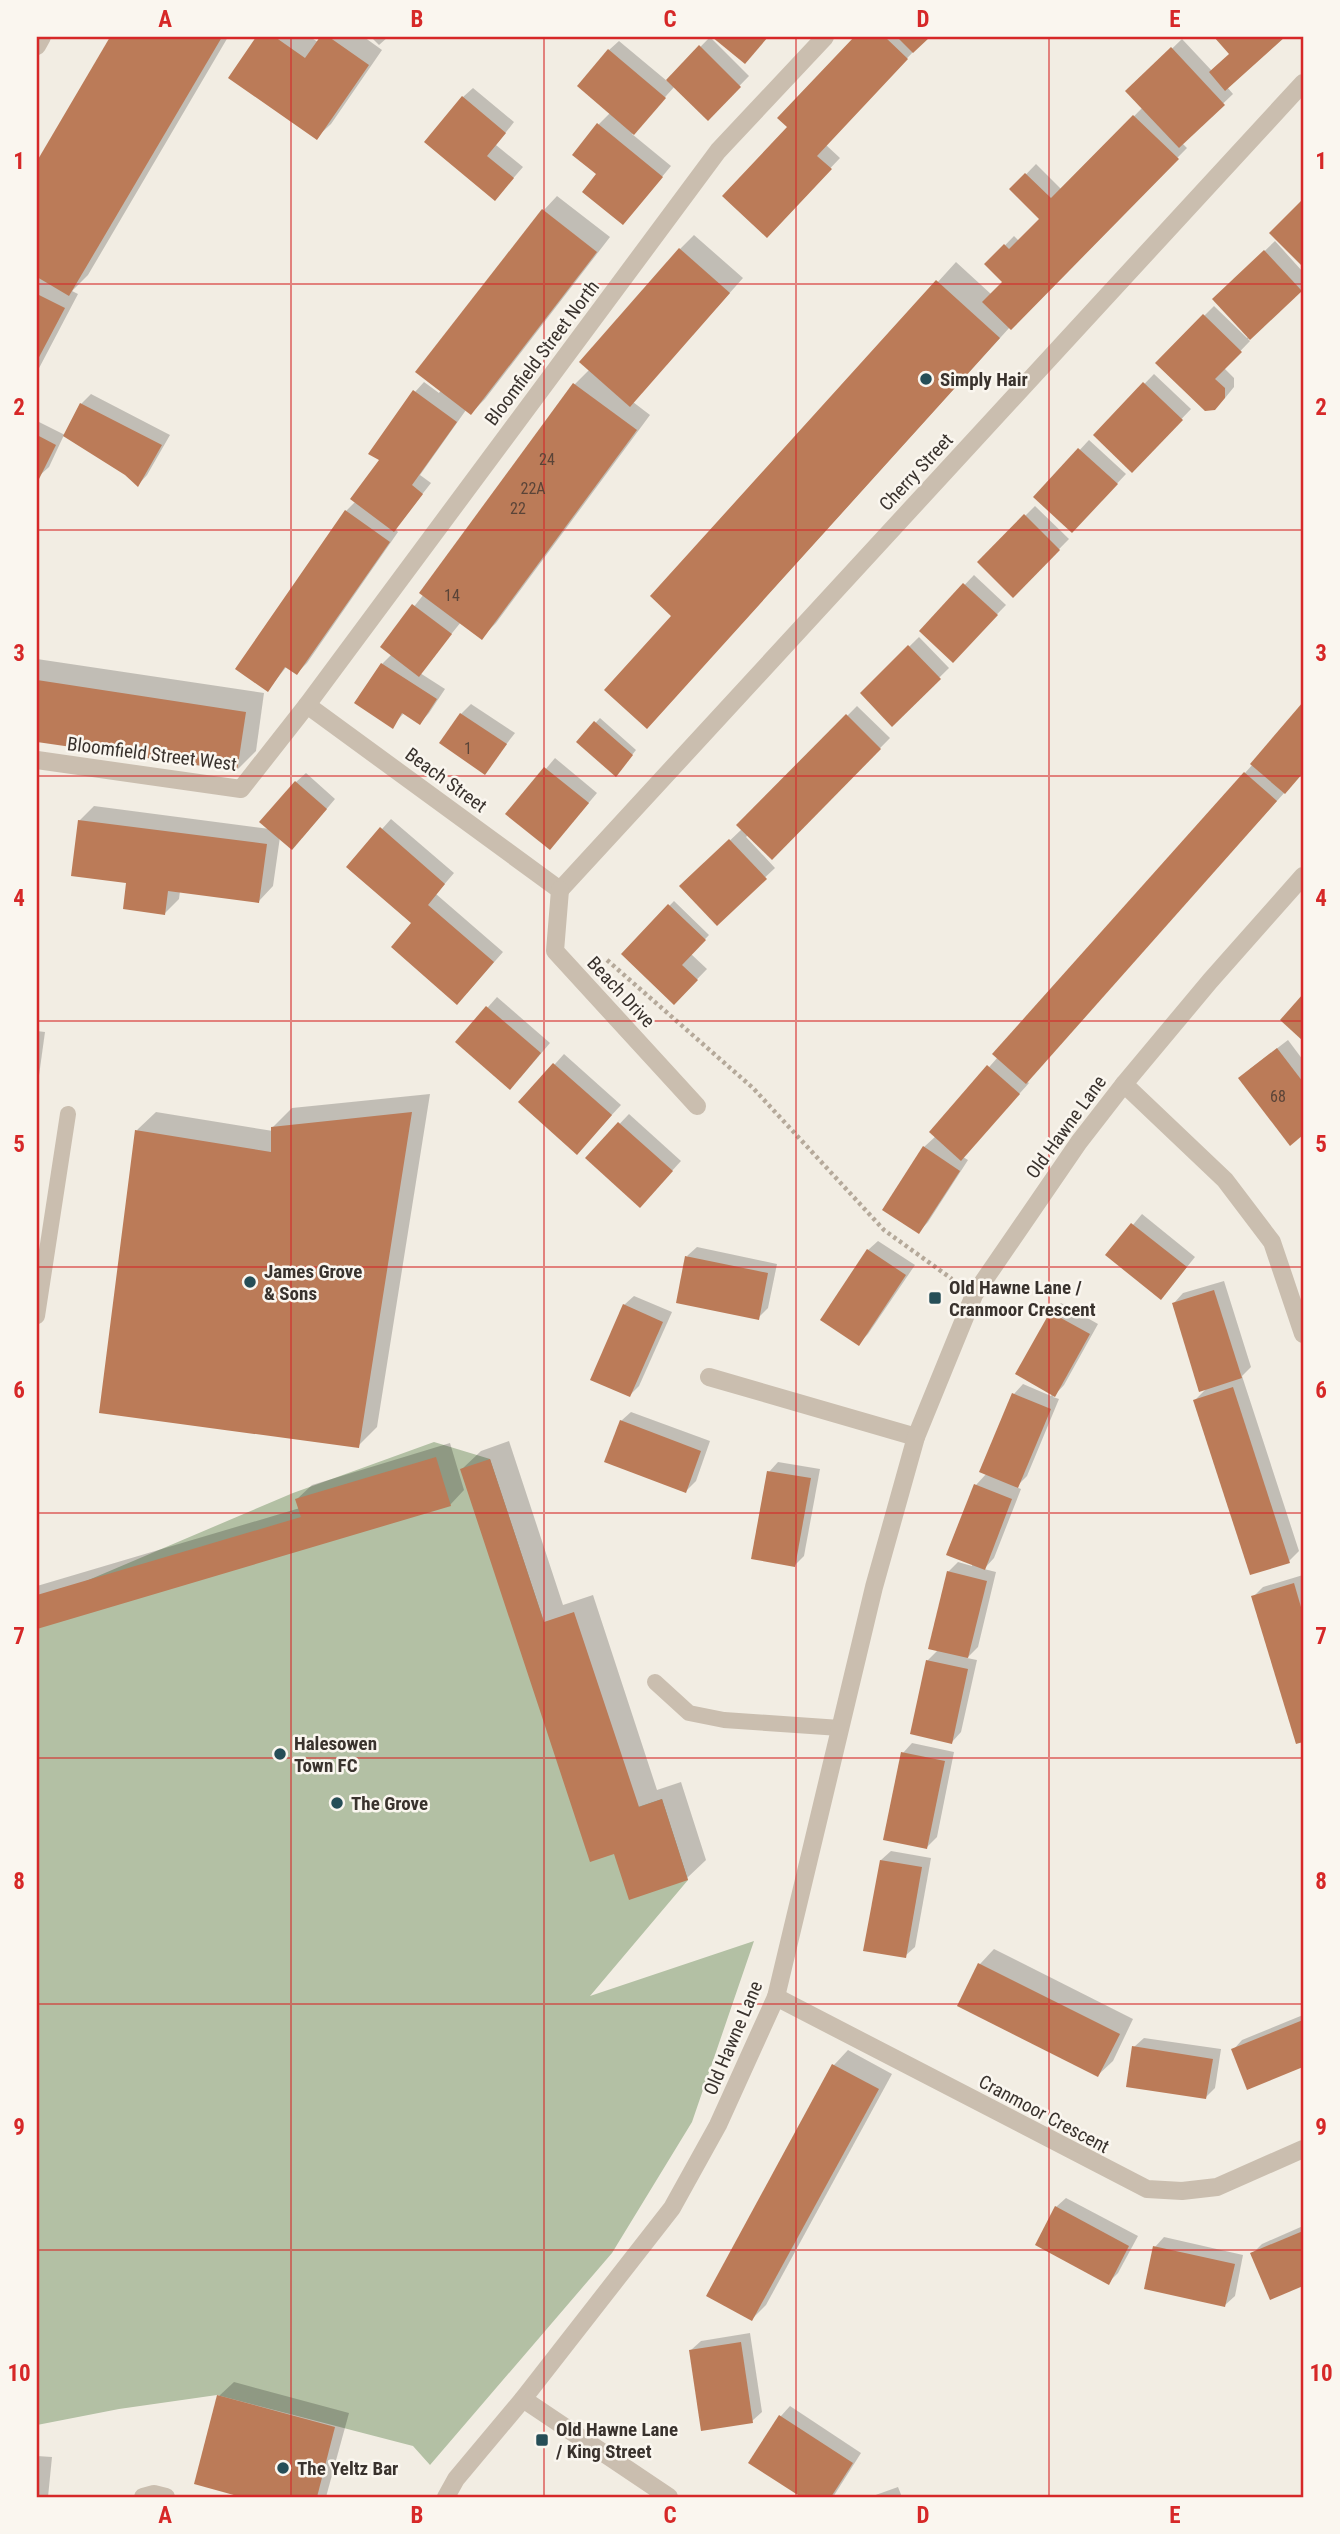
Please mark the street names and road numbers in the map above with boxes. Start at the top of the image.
street label: Bloomfield Street North [480,276,604,430]
street label: Cherry Street [874,429,958,515]
street label: Bloomfield Street West [66,732,238,776]
street label: Beach Street [401,743,491,817]
street label: Beach Drive [582,952,660,1032]
street label: Old Hawne Lane [1021,1071,1111,1183]
street label: Old Hawne Lane [699,1977,767,2098]
street label: Cranmoor Crescent [975,2070,1113,2158]

